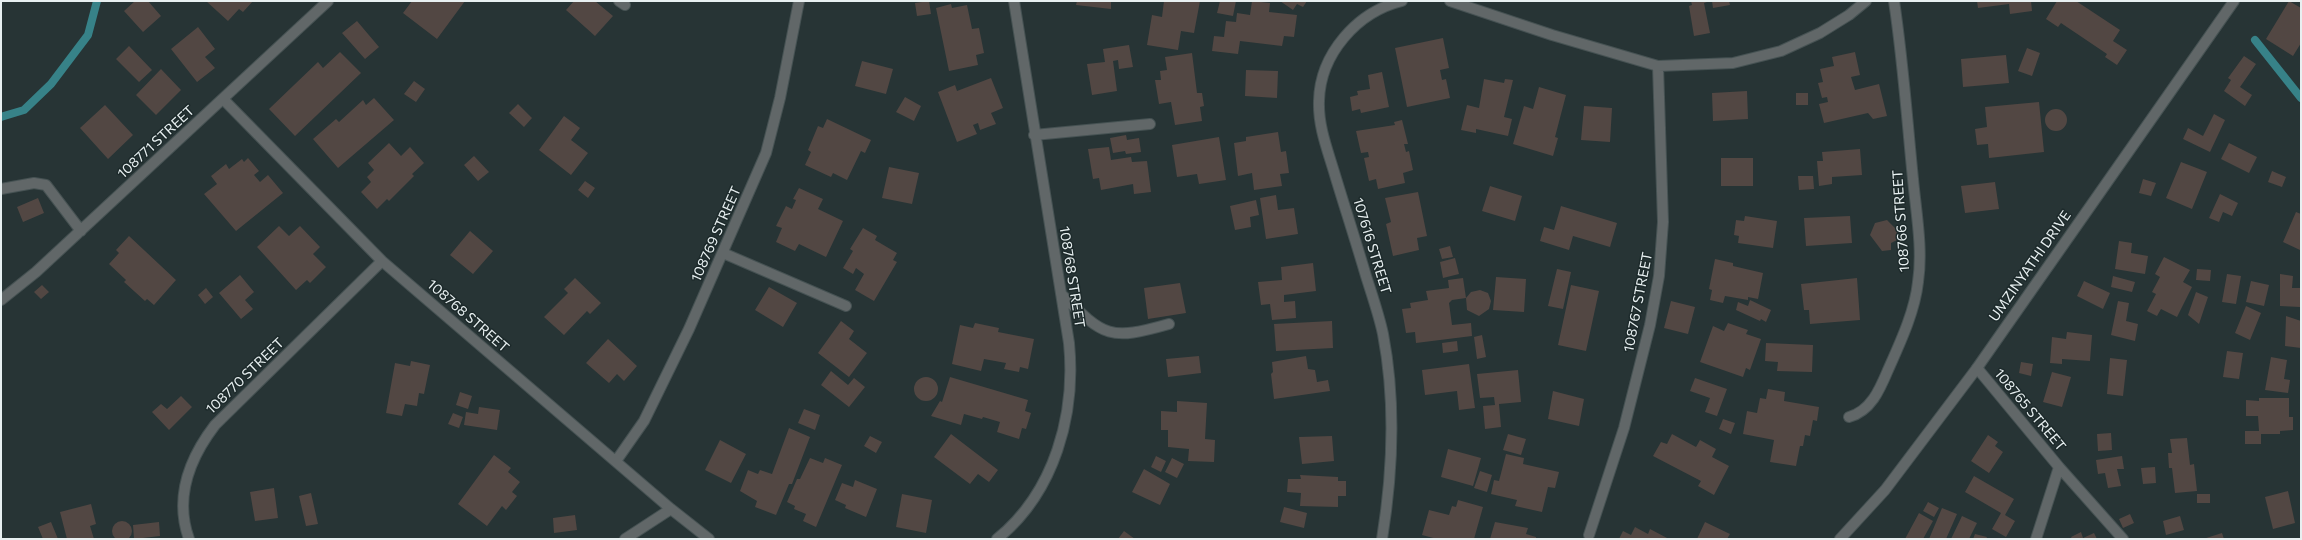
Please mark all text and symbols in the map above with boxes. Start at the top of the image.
street label: 108771 STREET [114,102,198,182]
street label: 108766 STREET [1889,169,1913,273]
street label: 108769 STREET [688,184,744,284]
street label: 107616 STREET [1349,196,1395,296]
street label: UMZINYATHI DRIVE [1985,207,2075,325]
street label: 108768 STREET [1056,225,1088,329]
street label: 108767 STREET [1620,251,1656,353]
street label: 108768 STREET [424,276,512,356]
street label: 108770 STREET [202,334,288,418]
street label: 108765 STREET [1991,365,2069,455]

